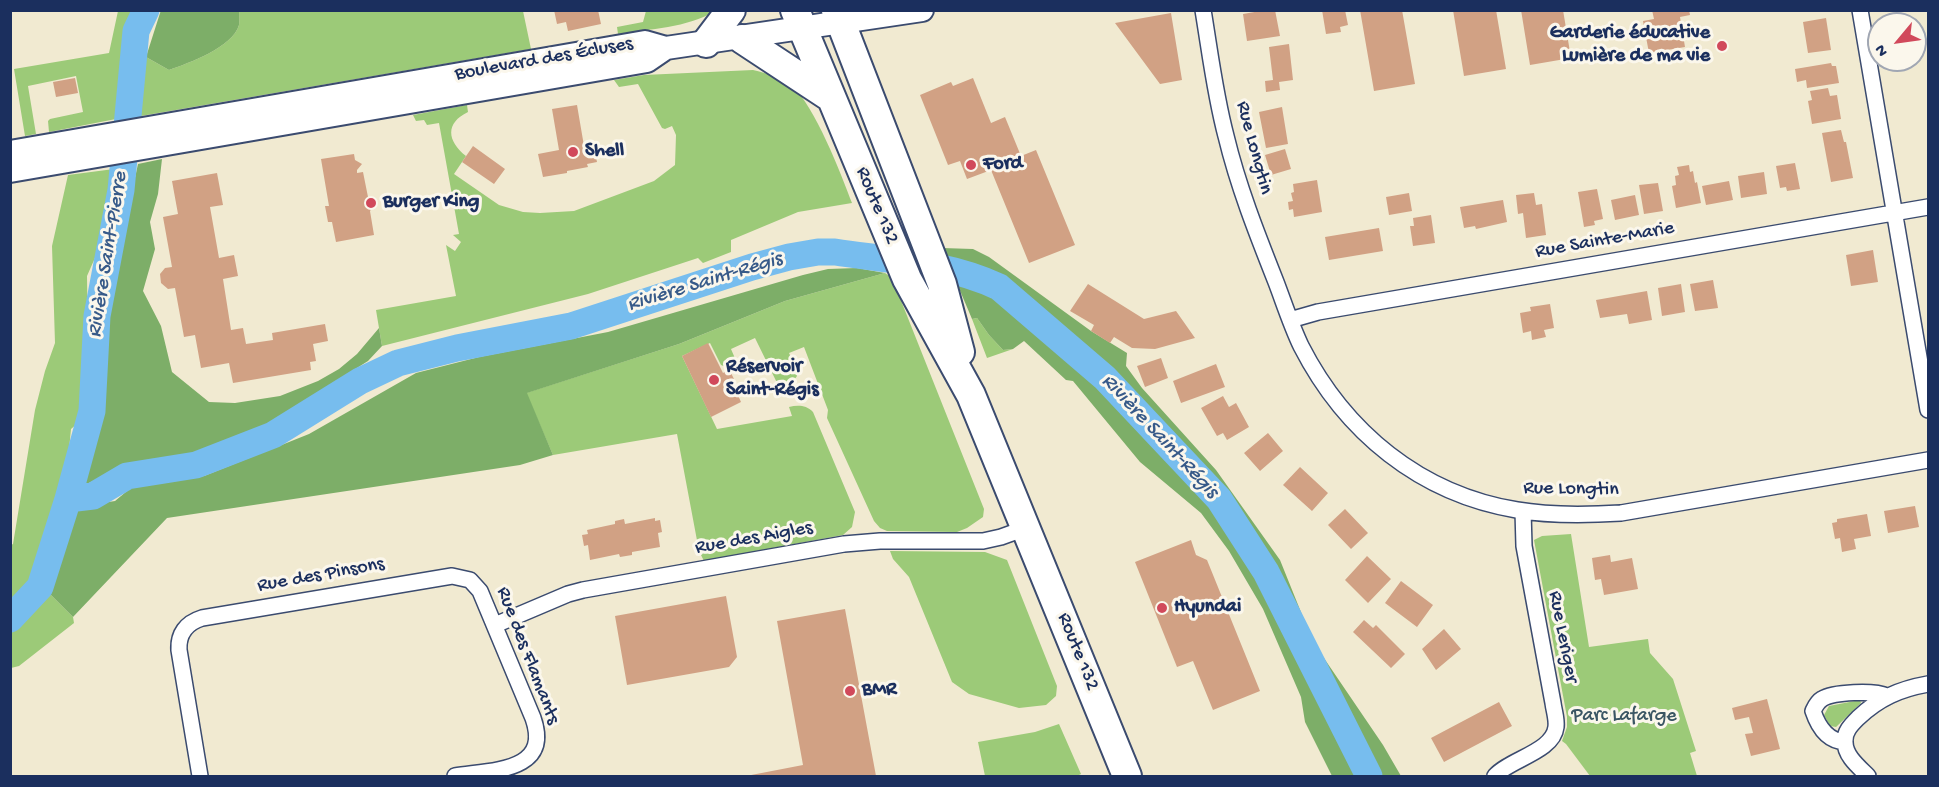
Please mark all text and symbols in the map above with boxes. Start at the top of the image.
north arrow [1867,12,1927,72]
place label: Garderie éducative Lumière de ma vie [1550,22,1710,69]
street label: Boulevard des Écluses [453,33,635,87]
marker: Garderie éducative Lumière de ma vie [1715,39,1729,53]
text: N [1872,41,1893,59]
street label: Rue Longtin [1229,99,1277,197]
place label: Shell [585,140,624,164]
marker: Shell [566,145,580,159]
place label: Ford [983,153,1022,177]
marker: Ford [964,158,978,172]
street label: Route 132 [849,164,903,248]
water label: Rivière Saint-Pierre [83,170,135,340]
place label: Burger King [383,191,479,215]
marker: Burger King [364,196,378,210]
street label: Rue Sainte-Marie [1534,217,1676,265]
water label: Rivière Saint-Régis [625,247,785,319]
place label: Réservoir Saint-Régis [726,356,819,403]
water label: Rivière Saint-Régis [1095,370,1223,504]
marker: Réservoir Saint-Régis [707,373,721,387]
street label: Rue Longtin [1523,477,1619,503]
street label: Rue des Aigles [693,517,815,561]
street label: Rue des Pinsons [256,553,386,599]
street label: Rue des Flamants [490,584,564,728]
street label: Rue Leriger [1541,589,1583,685]
place label: Hyundai [1174,596,1241,620]
marker: Hyundai [1155,601,1169,615]
street label: Route 132 [1051,610,1103,694]
place label: BMR [862,679,897,703]
marker: BMR [843,684,857,698]
park label: Parc Lafarge [1571,705,1677,729]

